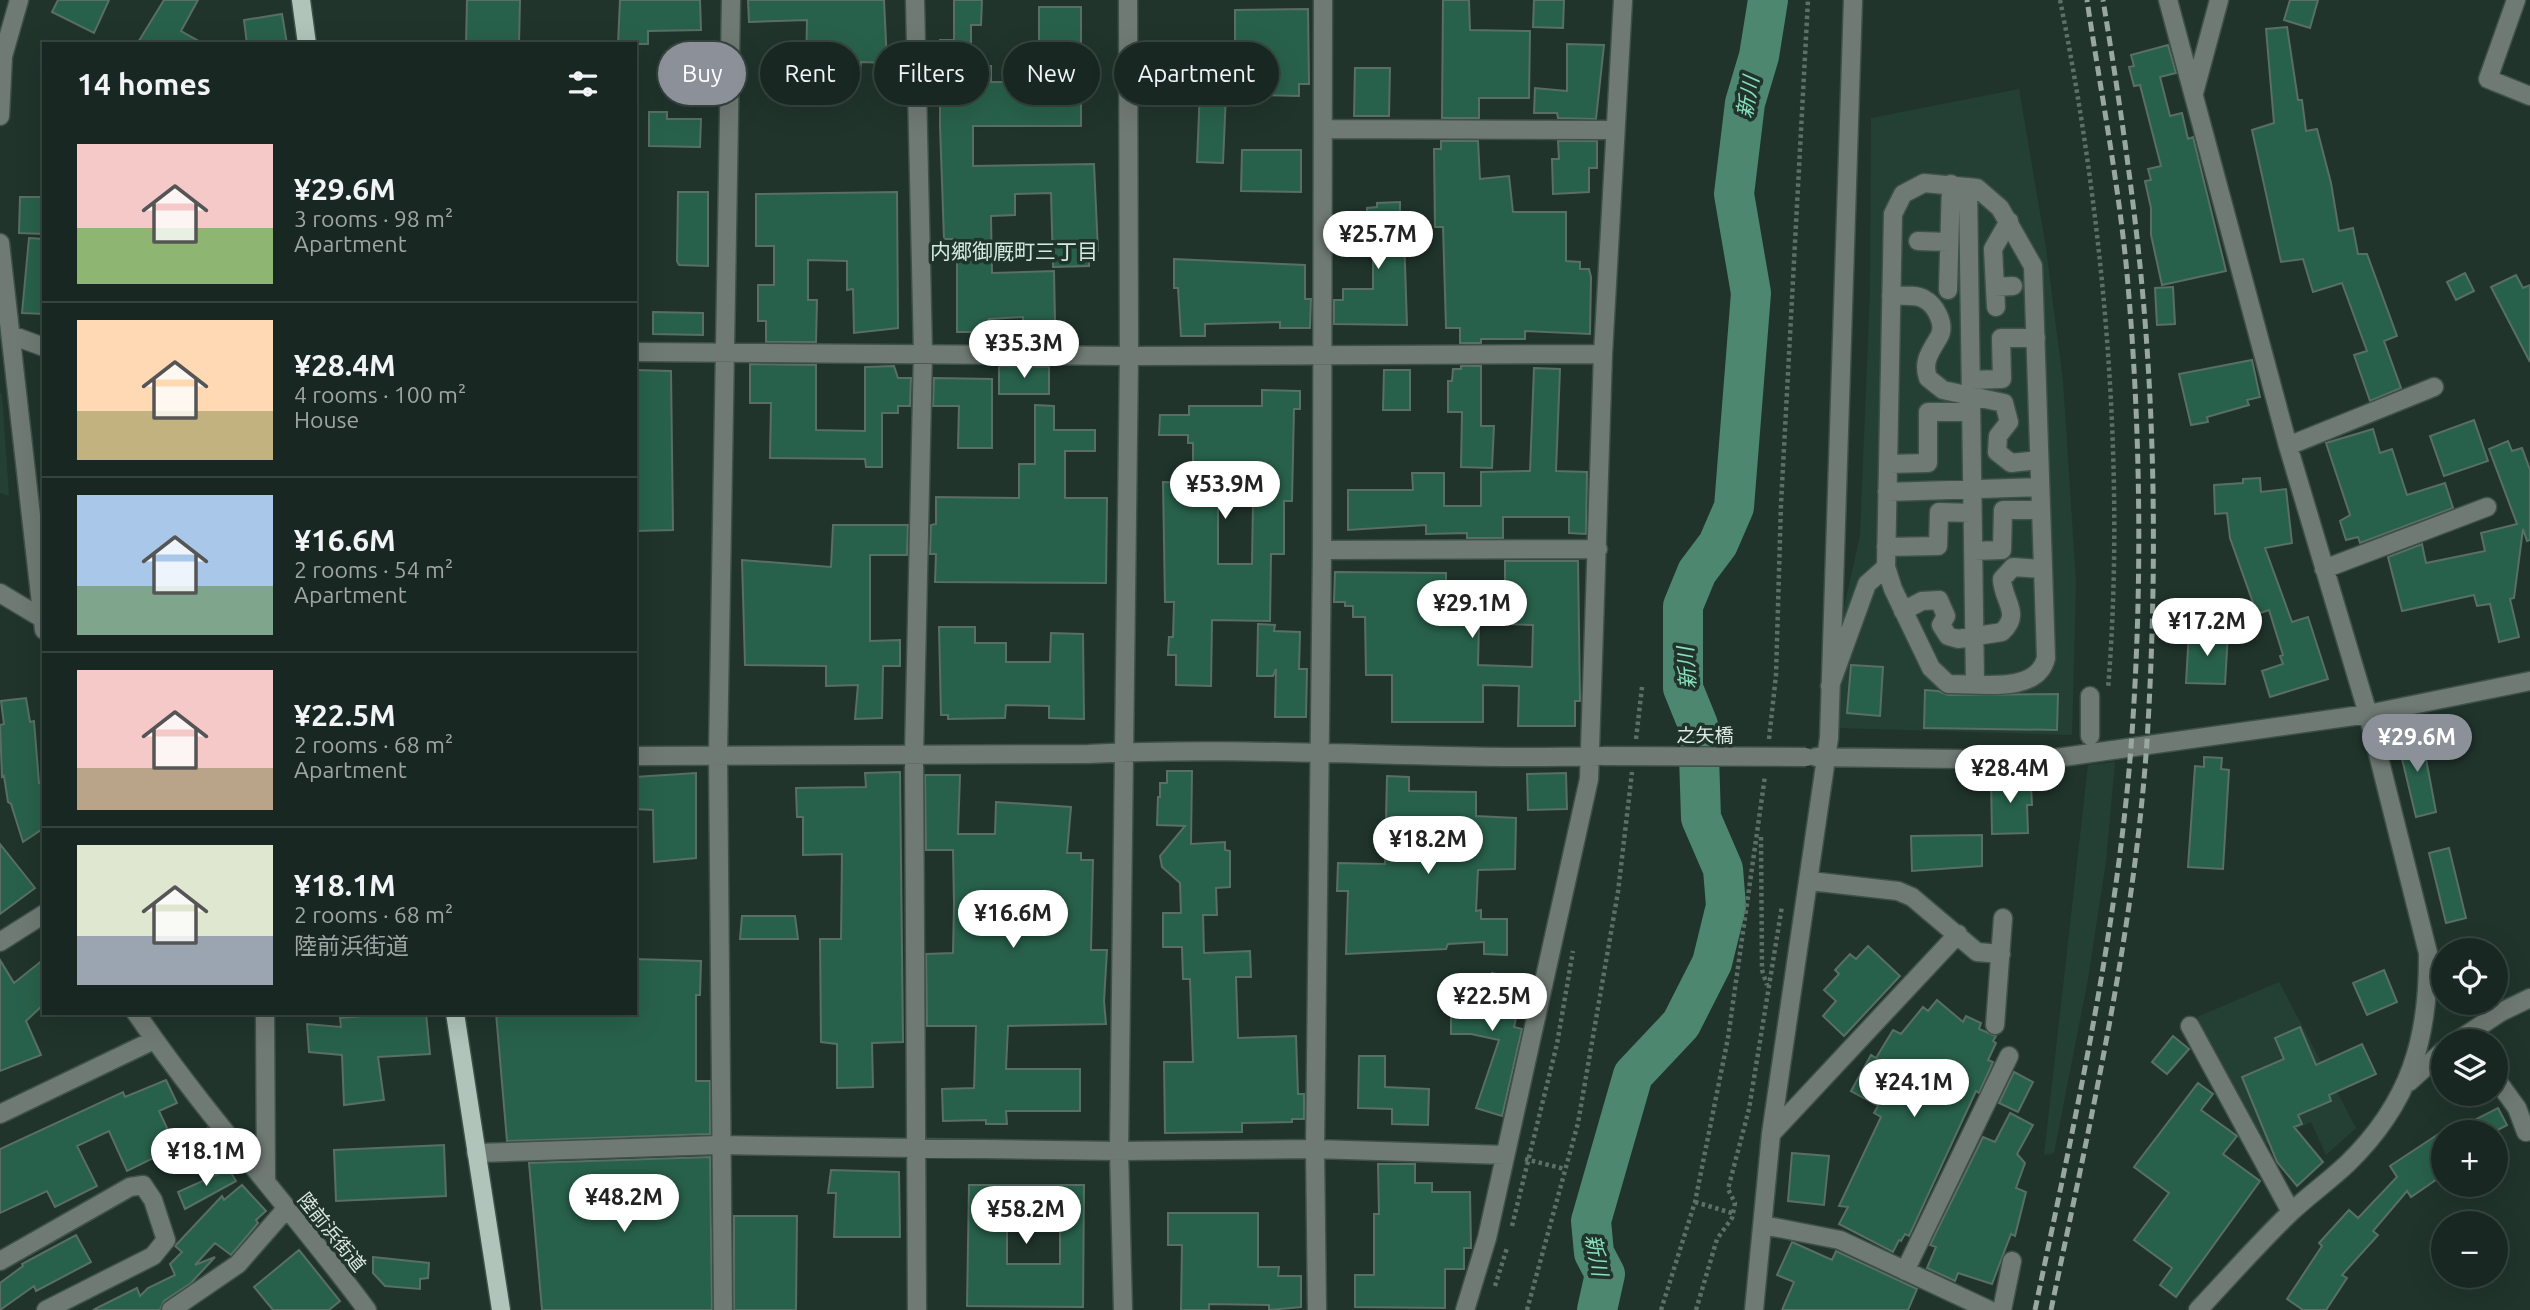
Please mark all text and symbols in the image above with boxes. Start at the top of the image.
chip: Buy [658,42,746,105]
chip: Rent [760,42,860,105]
chip: Filters [874,42,989,105]
chip: New [1003,42,1100,105]
chip: Apartment [1114,42,1279,105]
icon: filters [564,65,602,103]
text: 14 homes [77,67,211,101]
water label: 新川 [1732,72,1763,120]
icon: home [133,172,217,256]
text: ¥29.6M [294,172,396,206]
text: 3 rooms · 98 m² [294,206,453,231]
pin: ¥25.7M [1321,212,1435,271]
text: ¥25.7M [1339,221,1417,246]
text: Apartment [294,231,407,256]
district label: 内郷御厩町三丁目 [930,239,1098,263]
pin: ¥35.3M [967,320,1081,380]
text: ¥35.3M [985,330,1063,355]
icon: home [133,348,217,432]
text: ¥28.4M [294,348,396,382]
text: 4 rooms · 100 m² [294,382,466,407]
text: House [294,407,359,432]
pin: ¥53.9M [1168,462,1282,521]
text: ¥53.9M [1186,471,1264,496]
icon: home [133,523,217,607]
text: ¥16.6M [294,523,396,557]
text: 2 rooms · 54 m² [294,557,453,582]
pin: ¥29.1M [1415,580,1529,640]
text: Apartment [294,582,407,607]
text: ¥29.1M [1433,590,1511,615]
pin: ¥17.2M [2150,598,2264,658]
text: ¥17.2M [2168,608,2246,633]
water label: 新川 [1672,644,1699,690]
icon: home [133,698,217,782]
text: ¥22.5M [294,698,396,732]
pin: ¥29.6M [2360,714,2474,774]
street label: 之矢橋 [1676,724,1734,746]
text: ¥29.6M [2378,724,2456,749]
text: 2 rooms · 68 m² [294,732,453,757]
pin: ¥28.4M [1953,746,2067,805]
text: ¥28.4M [1971,755,2049,780]
text: Apartment [294,757,407,782]
pin: ¥18.2M [1371,816,1485,876]
text: ¥18.2M [1389,826,1467,851]
text: ¥18.1M [294,868,396,902]
icon: home [133,873,217,957]
pin: ¥16.6M [956,890,1070,950]
text: ¥16.6M [974,900,1052,925]
text: 2 rooms · 68 m² [294,902,453,927]
text: 陸前浜街道 [294,933,409,958]
map controls [2431,938,2508,1288]
button: locate [2431,938,2508,1015]
pin: ¥22.5M [1435,974,1549,1033]
text: ¥22.5M [1453,983,1531,1008]
button: layers [2431,1029,2508,1106]
pin: ¥24.1M [1857,1060,1971,1119]
text: ¥24.1M [1875,1069,1953,1094]
button: + [2431,1120,2508,1197]
pin: ¥18.1M [149,1128,263,1188]
text: ¥18.1M [167,1138,245,1163]
pin: ¥48.2M [567,1174,681,1234]
text: ¥48.2M [585,1184,663,1209]
pin: ¥58.2M [969,1186,1083,1246]
street label: 陸前浜街道 [294,1188,370,1276]
text: ¥58.2M [987,1196,1065,1221]
button: − [2431,1211,2508,1288]
water label: 新川 [1581,1232,1613,1280]

